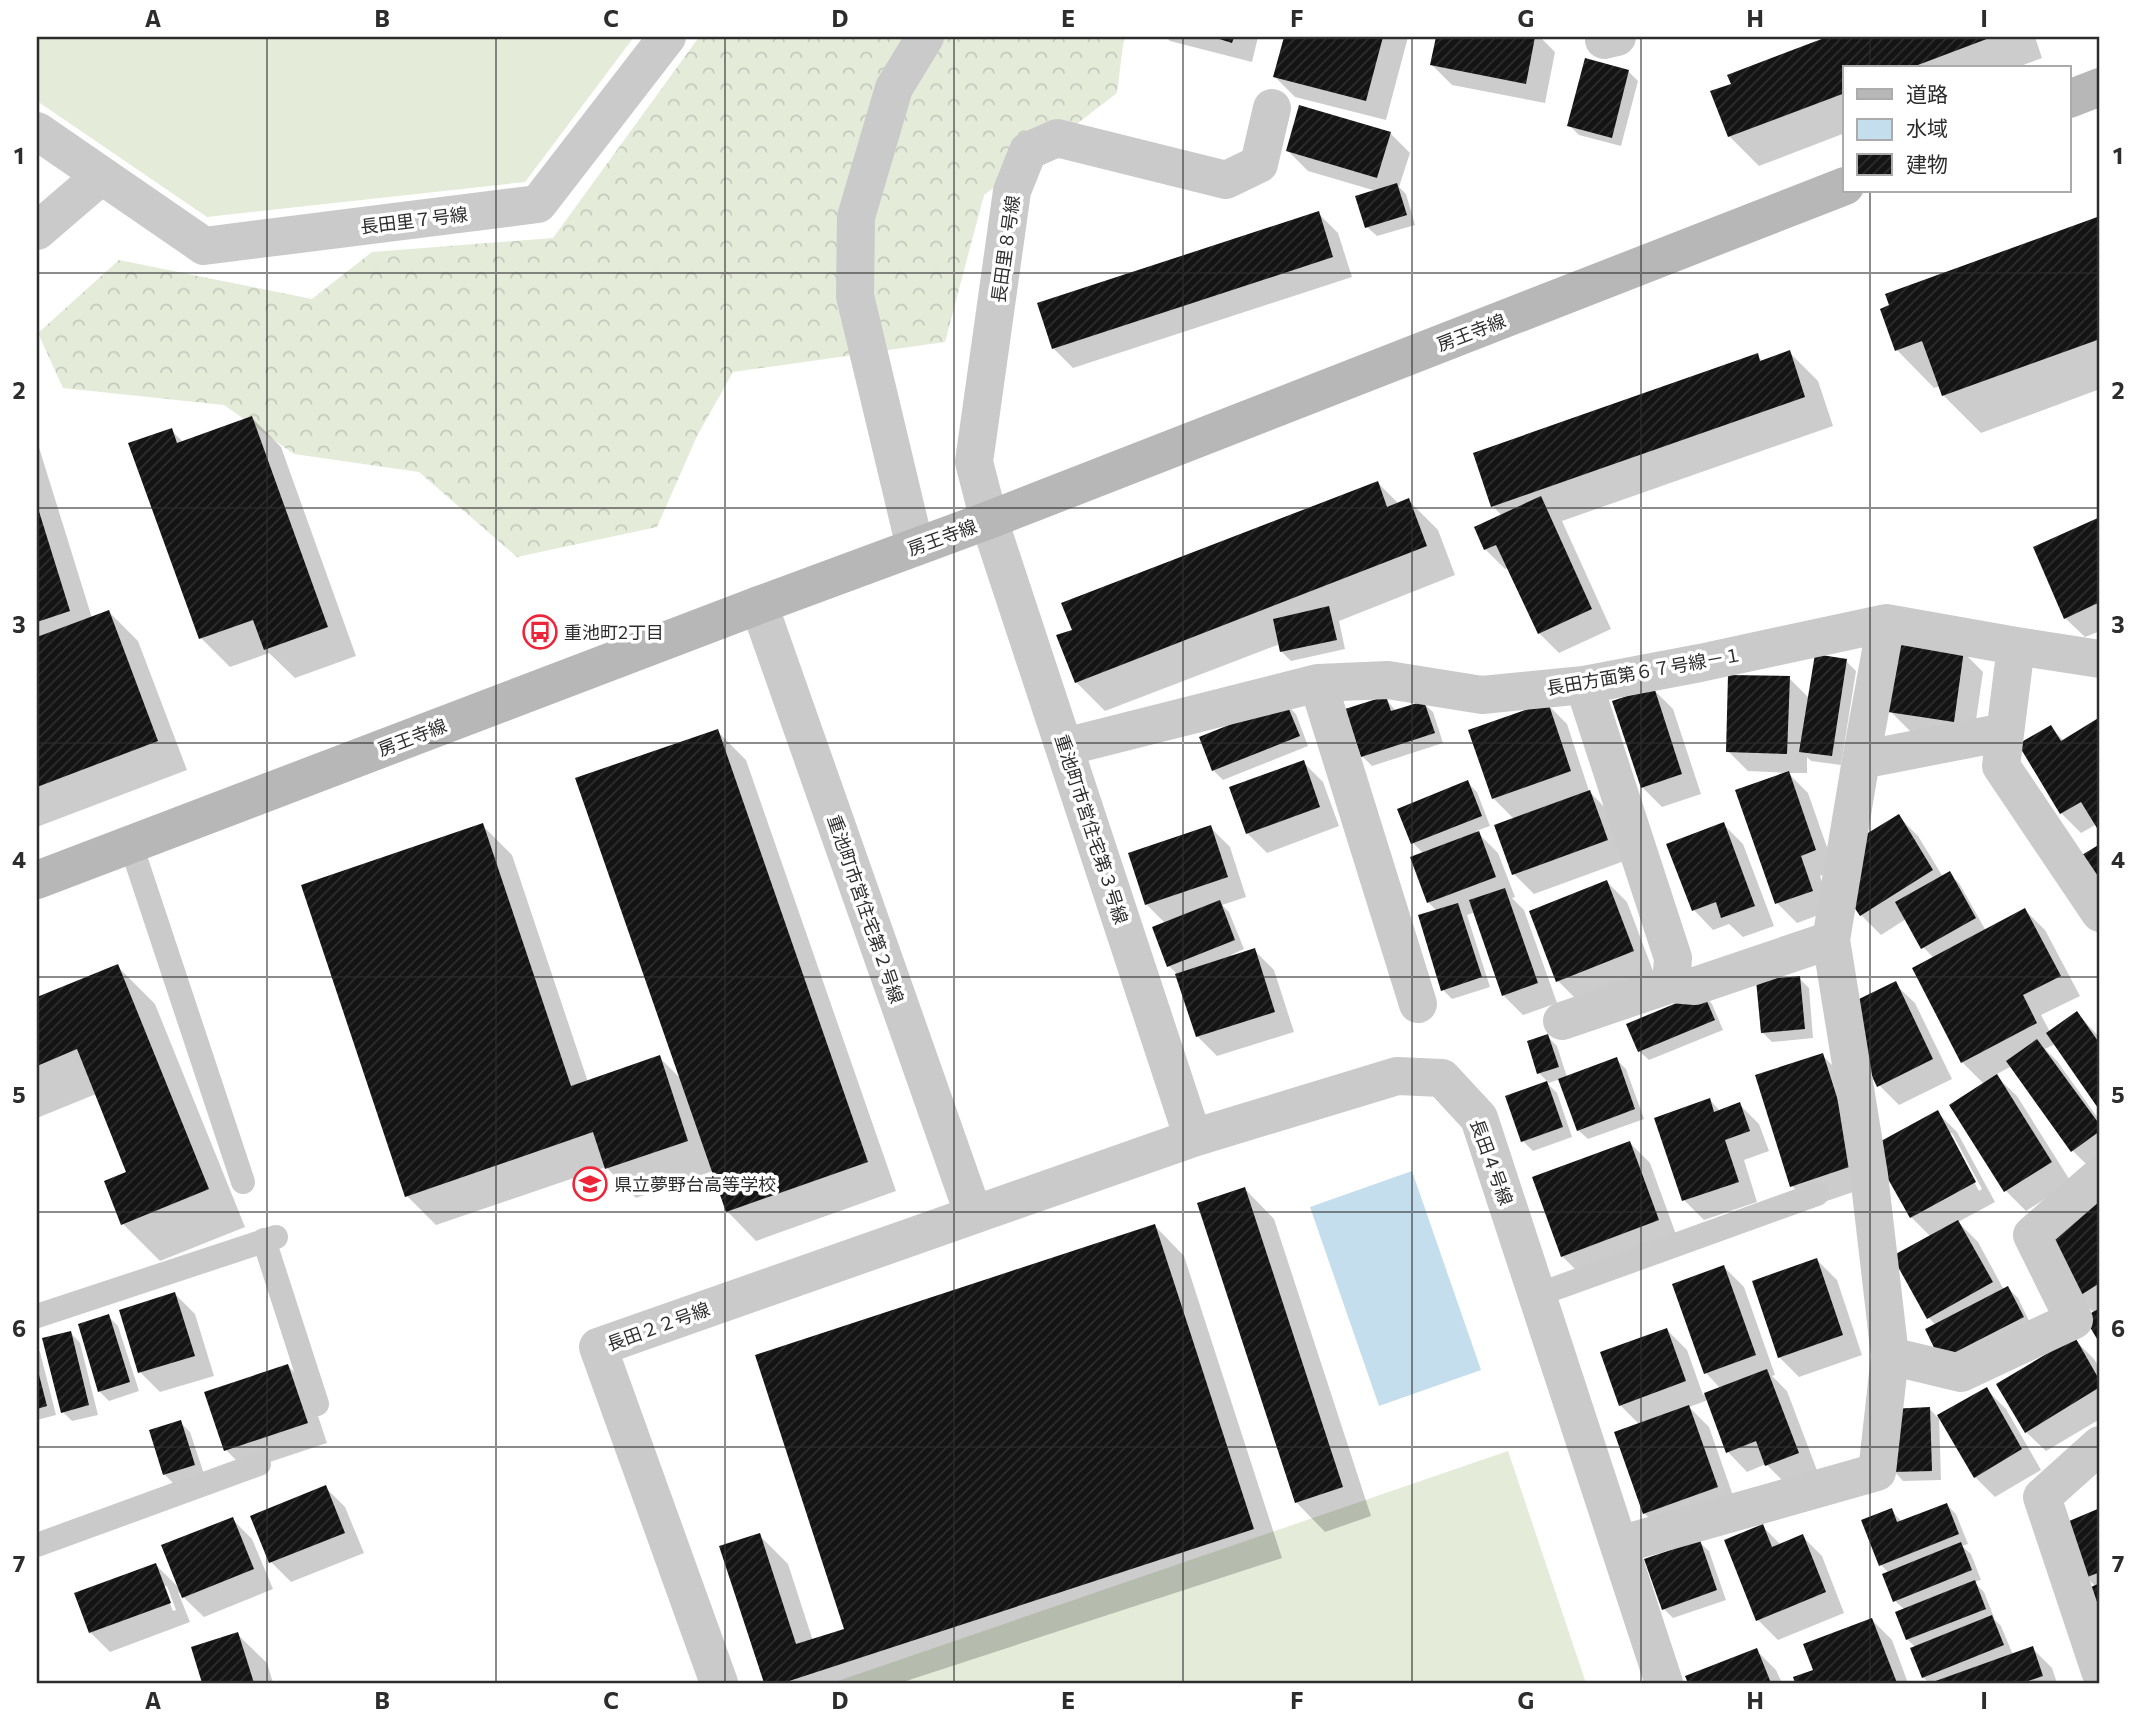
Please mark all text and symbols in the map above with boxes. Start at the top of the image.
text: A [145,4,162,32]
text: B [374,4,390,32]
text: C [603,4,619,32]
text: D [832,4,849,32]
text: E [1061,4,1075,32]
text: F [1290,4,1304,32]
text: G [1518,4,1534,32]
text: H [1746,4,1764,32]
text: I [1980,4,1988,32]
legend [1843,66,2070,192]
text: 道路 [1906,81,1948,106]
text: 水域 [1906,115,1948,140]
text: 1 [14,141,24,169]
text: 1 [2113,141,2123,169]
text: 建物 [1906,151,1948,176]
street label: 長田里８号線 [987,194,1023,304]
street label: 長田里７号線 [359,203,469,237]
street label: 房王寺線 [1433,309,1509,355]
text: 2 [12,376,26,404]
text: 2 [2111,376,2125,404]
street label: 房王寺線 [904,514,980,560]
text: 3 [12,610,26,638]
text: 3 [2111,610,2125,638]
bus stop icon: 重池町2丁目 [521,613,559,651]
place label: 重池町2丁目 [564,621,664,643]
street label: 長田方面第６７号線－１ [1545,643,1743,699]
street label: 房王寺線 [374,714,450,760]
street label: 重池町市営住宅第３号線 [1051,731,1133,927]
street label: 重池町市営住宅第２号線 [823,812,909,1006]
text: 4 [12,845,26,873]
text: 4 [2111,845,2125,873]
text: 5 [12,1080,26,1108]
text: 5 [2111,1080,2125,1108]
street label: 長田４号線 [1466,1116,1518,1208]
school or university icon: 県立夢野台高等学校 [571,1165,609,1203]
place label: 県立夢野台高等学校 [614,1173,776,1195]
street label: 長田２２号線 [603,1297,713,1355]
text: 6 [12,1314,26,1342]
text: 6 [2111,1314,2125,1342]
text: 7 [13,1549,25,1577]
text: 7 [2112,1549,2124,1577]
text: A [145,1686,162,1714]
text: B [374,1686,390,1714]
text: C [603,1686,619,1714]
text: D [832,1686,849,1714]
text: E [1061,1686,1075,1714]
text: F [1290,1686,1304,1714]
text: G [1518,1686,1534,1714]
text: H [1746,1686,1764,1714]
text: I [1980,1686,1988,1714]

